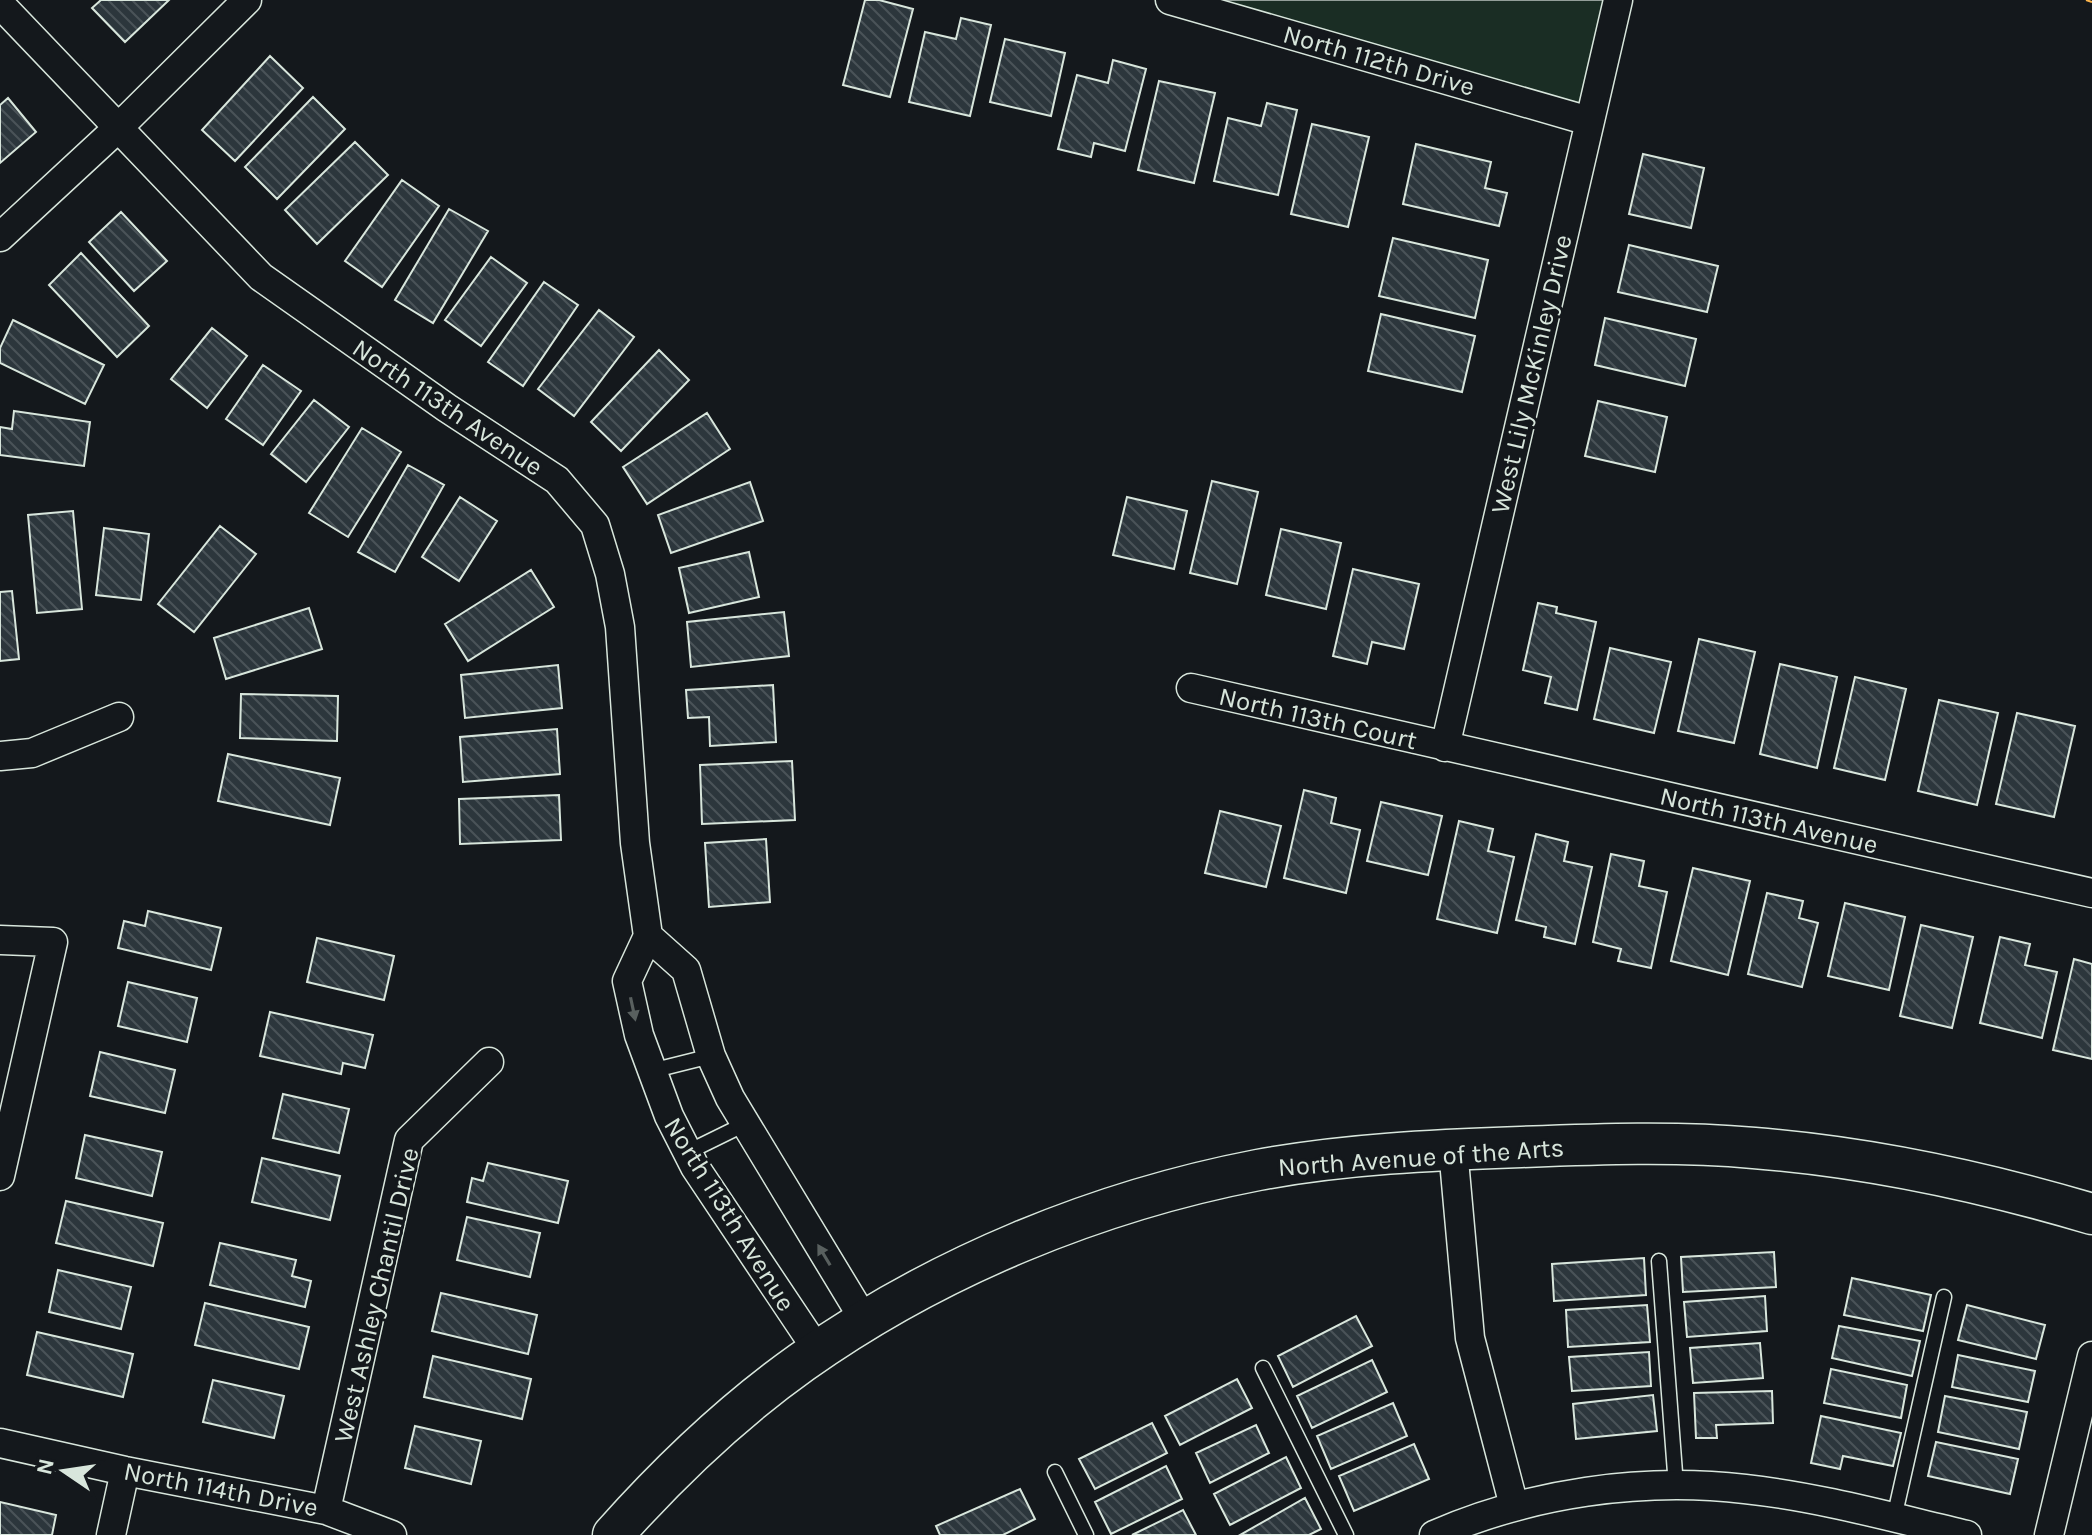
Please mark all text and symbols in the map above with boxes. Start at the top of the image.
street label: North 112th Drive [1280,18,1478,103]
street label: West Lily McKinley Drive [1484,232,1579,517]
street label: North 113th Avenue [347,332,549,483]
street label: North 113th Court [1216,681,1420,756]
street label: North 113th Avenue [1657,780,1881,861]
one-way arrow [627,996,640,1021]
street label: North 113th Avenue [657,1112,802,1317]
street label: North Avenue of the Arts [1277,1132,1565,1183]
street label: West Ashley Chantil Drive [327,1145,426,1446]
one-way arrow [817,1244,831,1266]
north arrow [24,1431,104,1511]
street label: North 114th Drive [121,1455,321,1524]
text: N [31,1456,60,1477]

